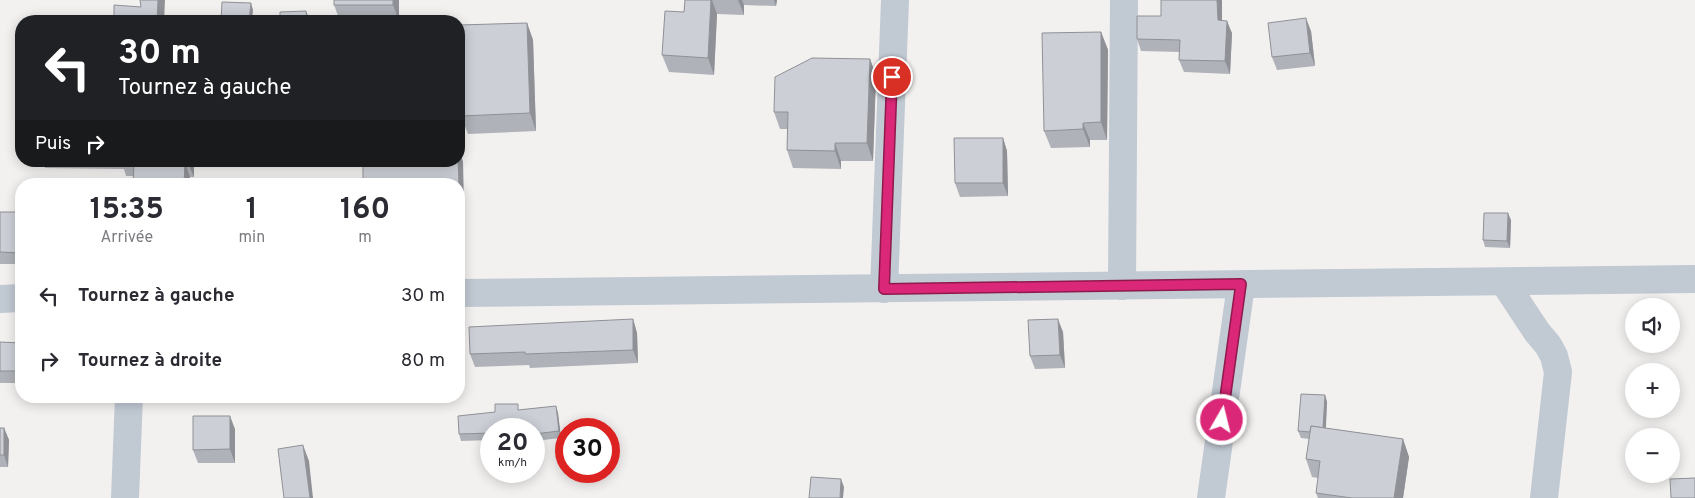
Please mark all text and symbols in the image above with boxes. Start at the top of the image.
text: 30 m [118,32,201,76]
icon: left [35,35,100,100]
pin [871,56,913,98]
icon: arrive [878,63,906,91]
text: Tournez à gauche [118,75,291,102]
icon: right [81,130,109,158]
text: Puis [35,132,71,156]
text: 15:35 [90,192,164,229]
text: 1 [246,192,258,229]
text: 160 [340,192,390,229]
text: Arrivée [101,228,153,248]
text: min [239,228,265,248]
text: m [358,228,372,248]
icon: left [35,282,63,310]
text: Tournez à gauche [78,284,235,308]
text: 30 m [401,284,445,308]
map controls [1625,298,1680,483]
button: sound [1625,298,1680,353]
icon: right [35,347,63,375]
text: Tournez à droite [78,349,222,373]
text: 80 m [401,349,445,373]
button: + [1625,363,1680,418]
position arrow [1195,393,1247,445]
speed limit sign: 30 [555,418,620,483]
text: 20 [497,428,528,460]
button: − [1625,428,1680,483]
text: km/h [498,455,527,471]

